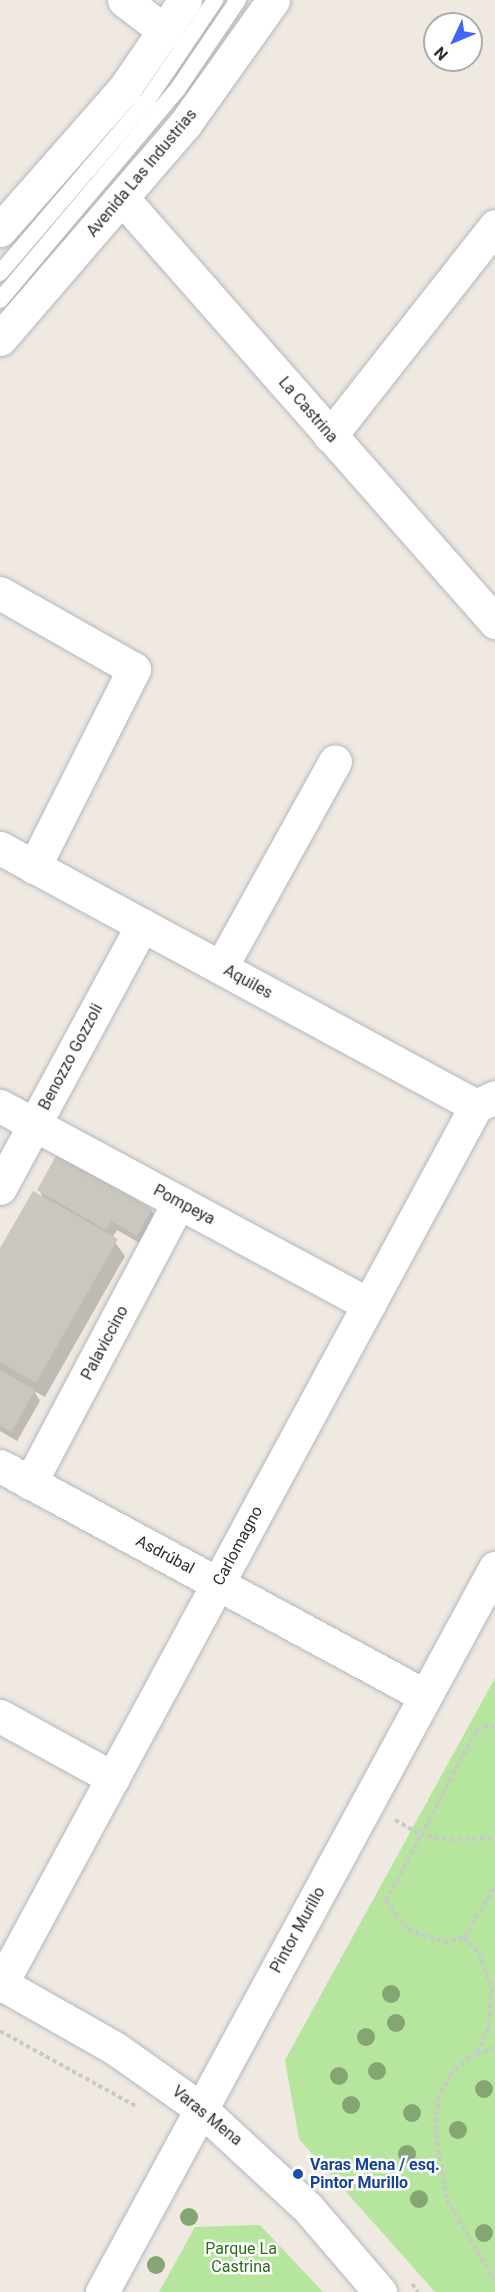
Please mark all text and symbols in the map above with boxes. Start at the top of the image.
north arrow [423,12,483,72]
text: N [430,43,452,64]
street label: Avenida Las Industrias [83,105,201,241]
street label: La Castrina [274,373,342,447]
street label: Aquiles [220,961,276,1003]
street label: Benozzo Gozzoli [35,1001,107,1113]
street label: Pompeya [150,1181,218,1229]
street label: Palaviccino [77,1303,133,1383]
street label: Carlomagno [209,1503,267,1589]
street label: Asdrúbal [132,1532,198,1578]
street label: Pintor Murillo [266,1884,330,1976]
street label: Varas Mena [168,2082,246,2150]
place label: Varas Mena / esq. Pintor Murillo [310,2155,440,2193]
marker: Varas Mena / esq. Pintor Murillo [291,2167,305,2181]
park label: Parque La Castrina [205,2239,277,2277]

